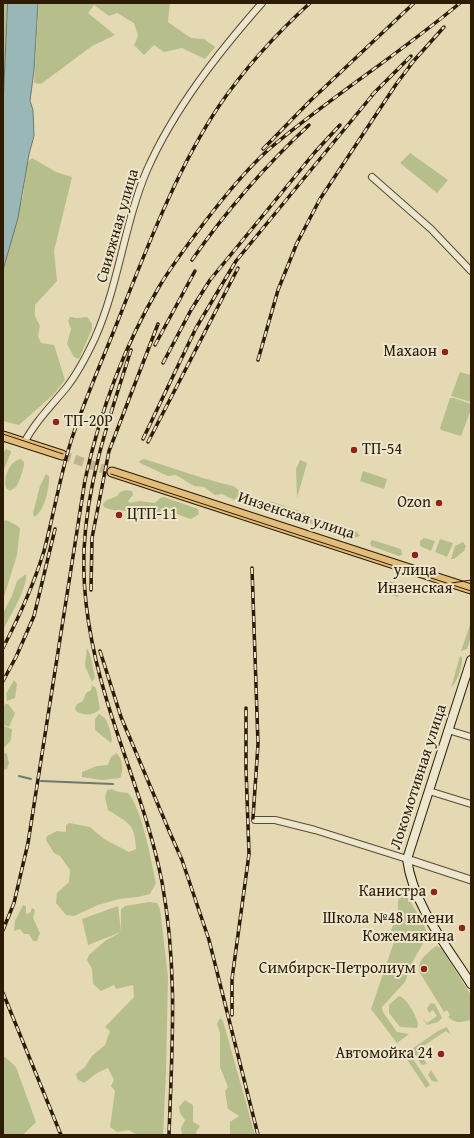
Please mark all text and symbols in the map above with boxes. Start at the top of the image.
street label: Свияжная улица [93,167,143,285]
place label: Махаон [384,342,437,362]
marker: Махаон [440,347,450,357]
place label: ТП-20Р [64,412,113,432]
marker: ТП-20Р [51,417,61,427]
place label: ТП-54 [362,440,402,460]
marker: ТП-54 [349,445,359,455]
street label: Инзенская улица [235,488,357,544]
place label: Ozon [397,493,431,513]
marker: Ozon [434,498,444,508]
place label: ЦТП-11 [127,505,177,525]
marker: ЦТП-11 [114,510,124,520]
marker: улица Инзенская [410,550,420,560]
place label: улица Инзенская [378,561,452,599]
street label: Локомотивная улица [387,702,451,852]
place label: Канистра [359,882,426,902]
marker: Канистра [429,887,439,897]
place label: Школа №48 имени Кожемякина [323,909,454,947]
marker: Школа №48 имени Кожемякина [457,923,467,933]
place label: Симбирск-Петролиум [259,959,416,979]
marker: Симбирск-Петролиум [419,964,429,974]
place label: Автомойка 24 [336,1044,433,1064]
marker: Автомойка 24 [436,1049,446,1059]

